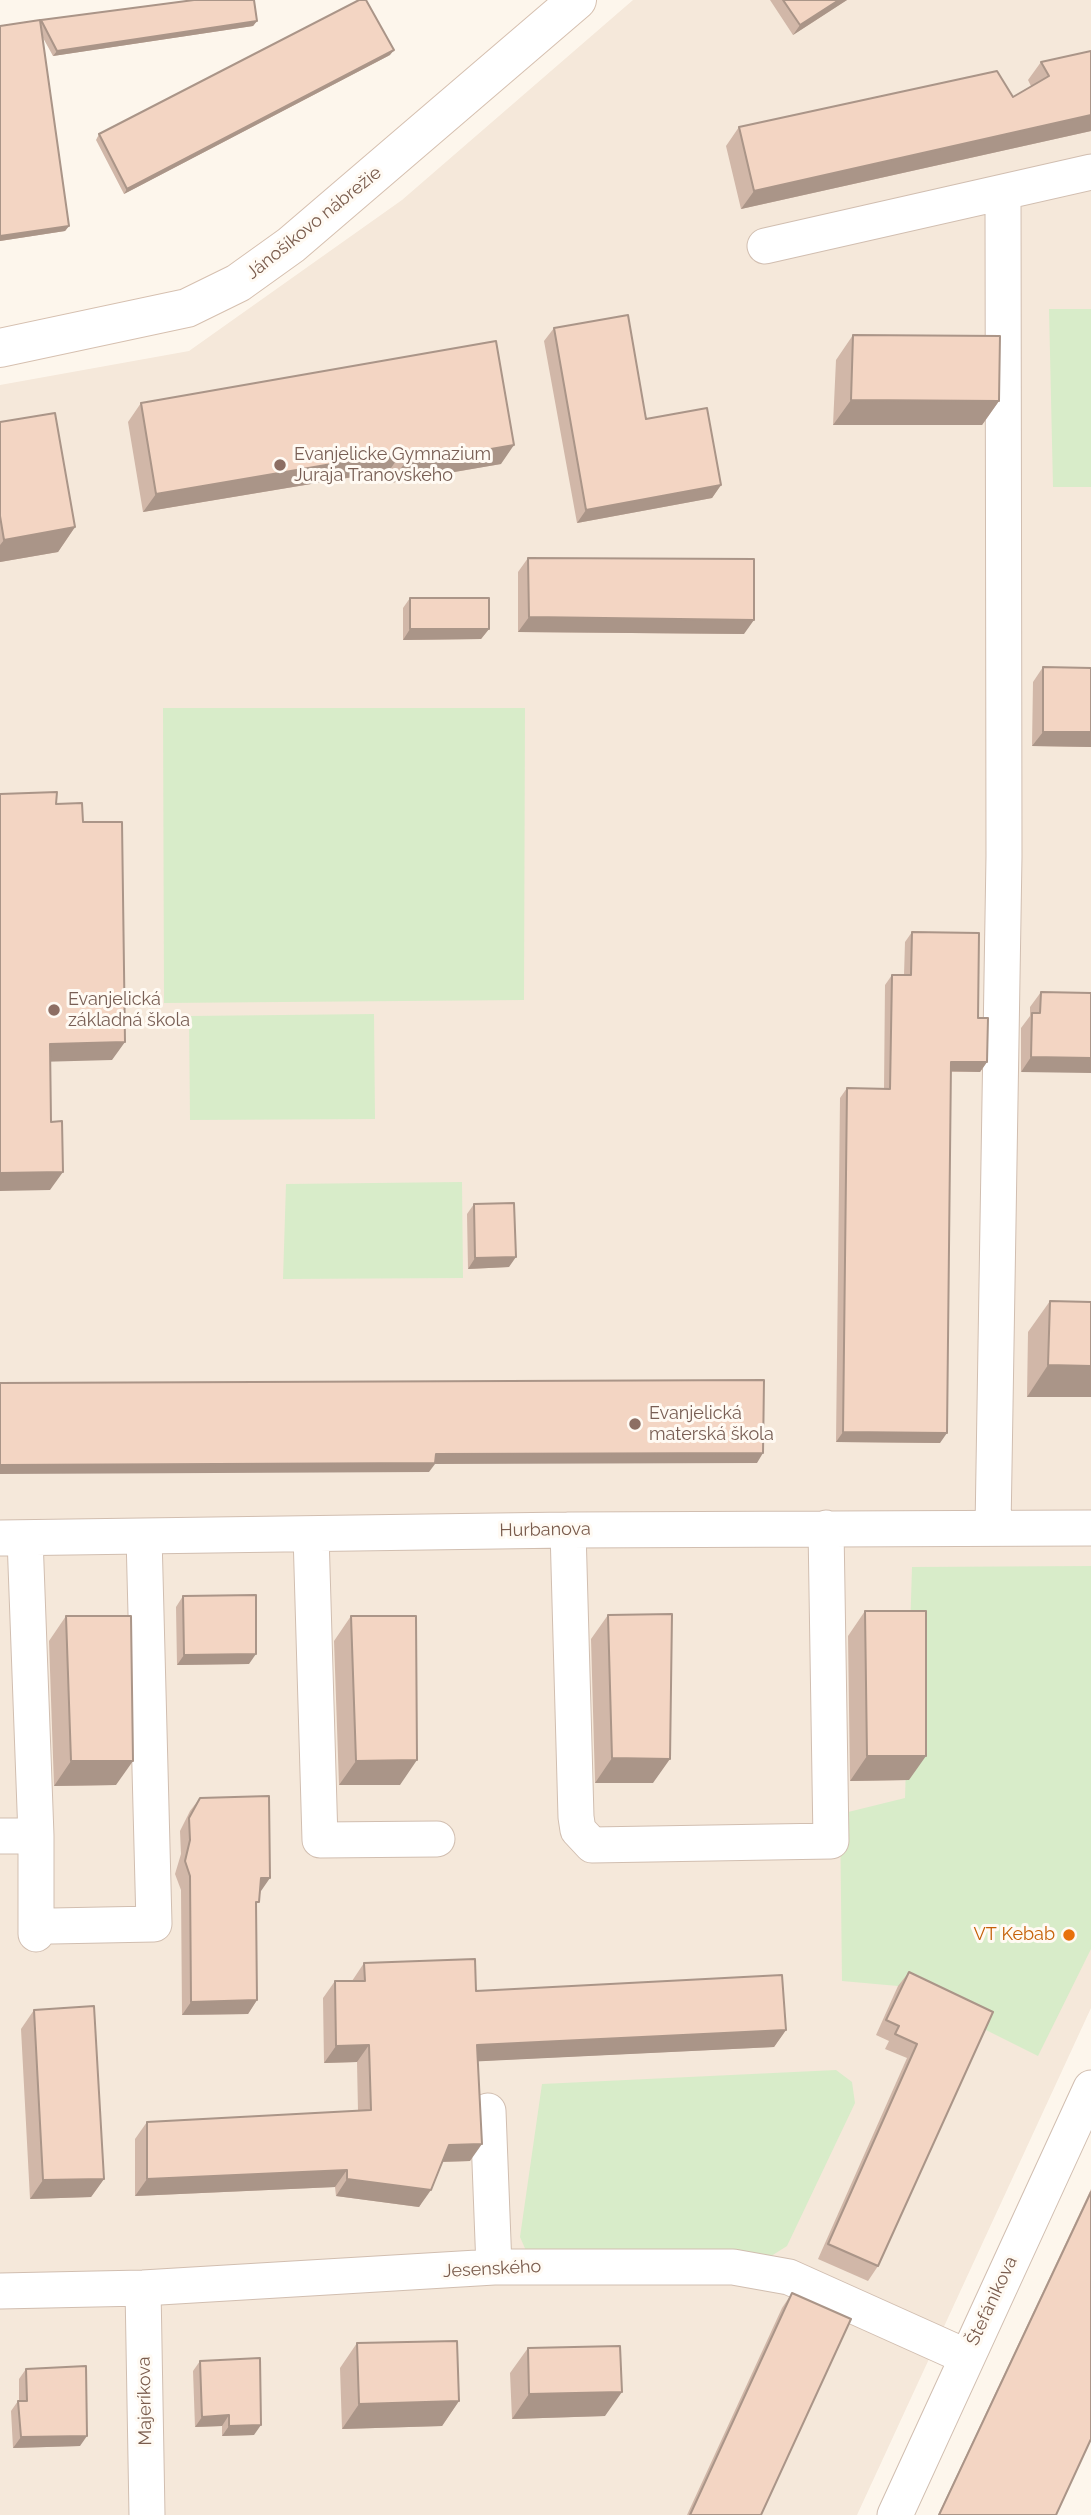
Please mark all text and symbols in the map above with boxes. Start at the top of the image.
street label: Jánošíkovo nábrežie [242,162,386,284]
place label: Evanjelicke Gymnazium Juraja Tranovskeho [294,444,491,486]
marker: Evanjelicke Gymnazium Juraja Tranovskeho [272,457,288,473]
place label: Evanjelická základná škola [68,989,190,1032]
marker: Evanjelická základná škola [46,1002,62,1018]
place label: Evanjelická materská škola [649,1403,774,1446]
marker: Evanjelická materská škola [627,1416,643,1432]
street label: Hurbanova [499,1518,591,1542]
place label: VT Kebab [974,1924,1055,1946]
marker: VT Kebab [1061,1927,1077,1943]
street label: Štefánikova [962,2253,1022,2349]
street label: Jesenského [442,2256,542,2282]
street label: Majeríkova [133,2356,157,2446]

